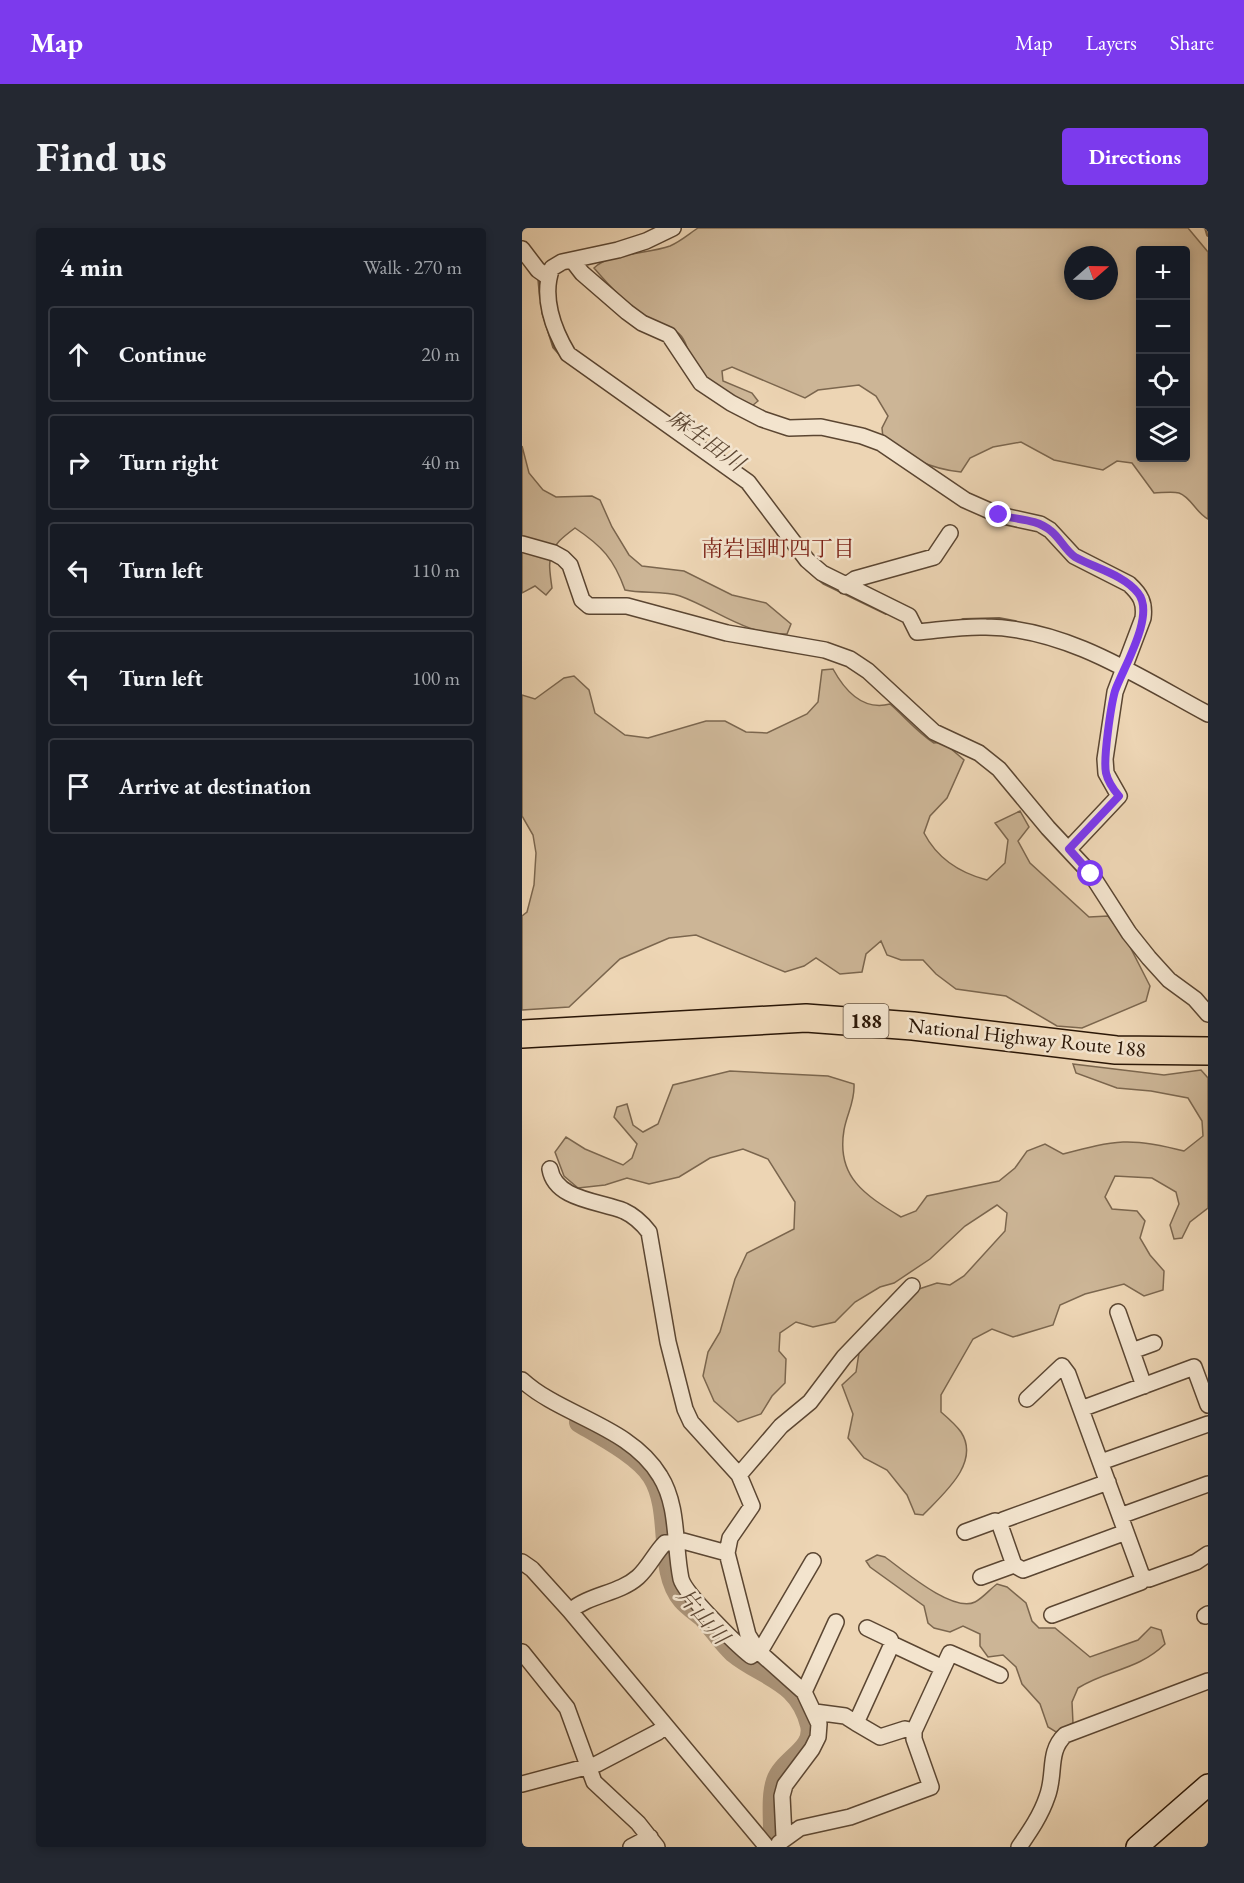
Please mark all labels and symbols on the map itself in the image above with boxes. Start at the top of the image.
north arrow [1064,246,1118,300]
water label: 麻生田川 [662,402,752,479]
route end [985,501,1011,527]
district label: 南岩国町四丁目 [701,534,855,563]
route start [1077,860,1103,886]
road number: 188 [844,1004,888,1038]
street label: National Highway Route 188 [907,1011,1147,1063]
water label: 片山川 [670,1582,737,1652]

